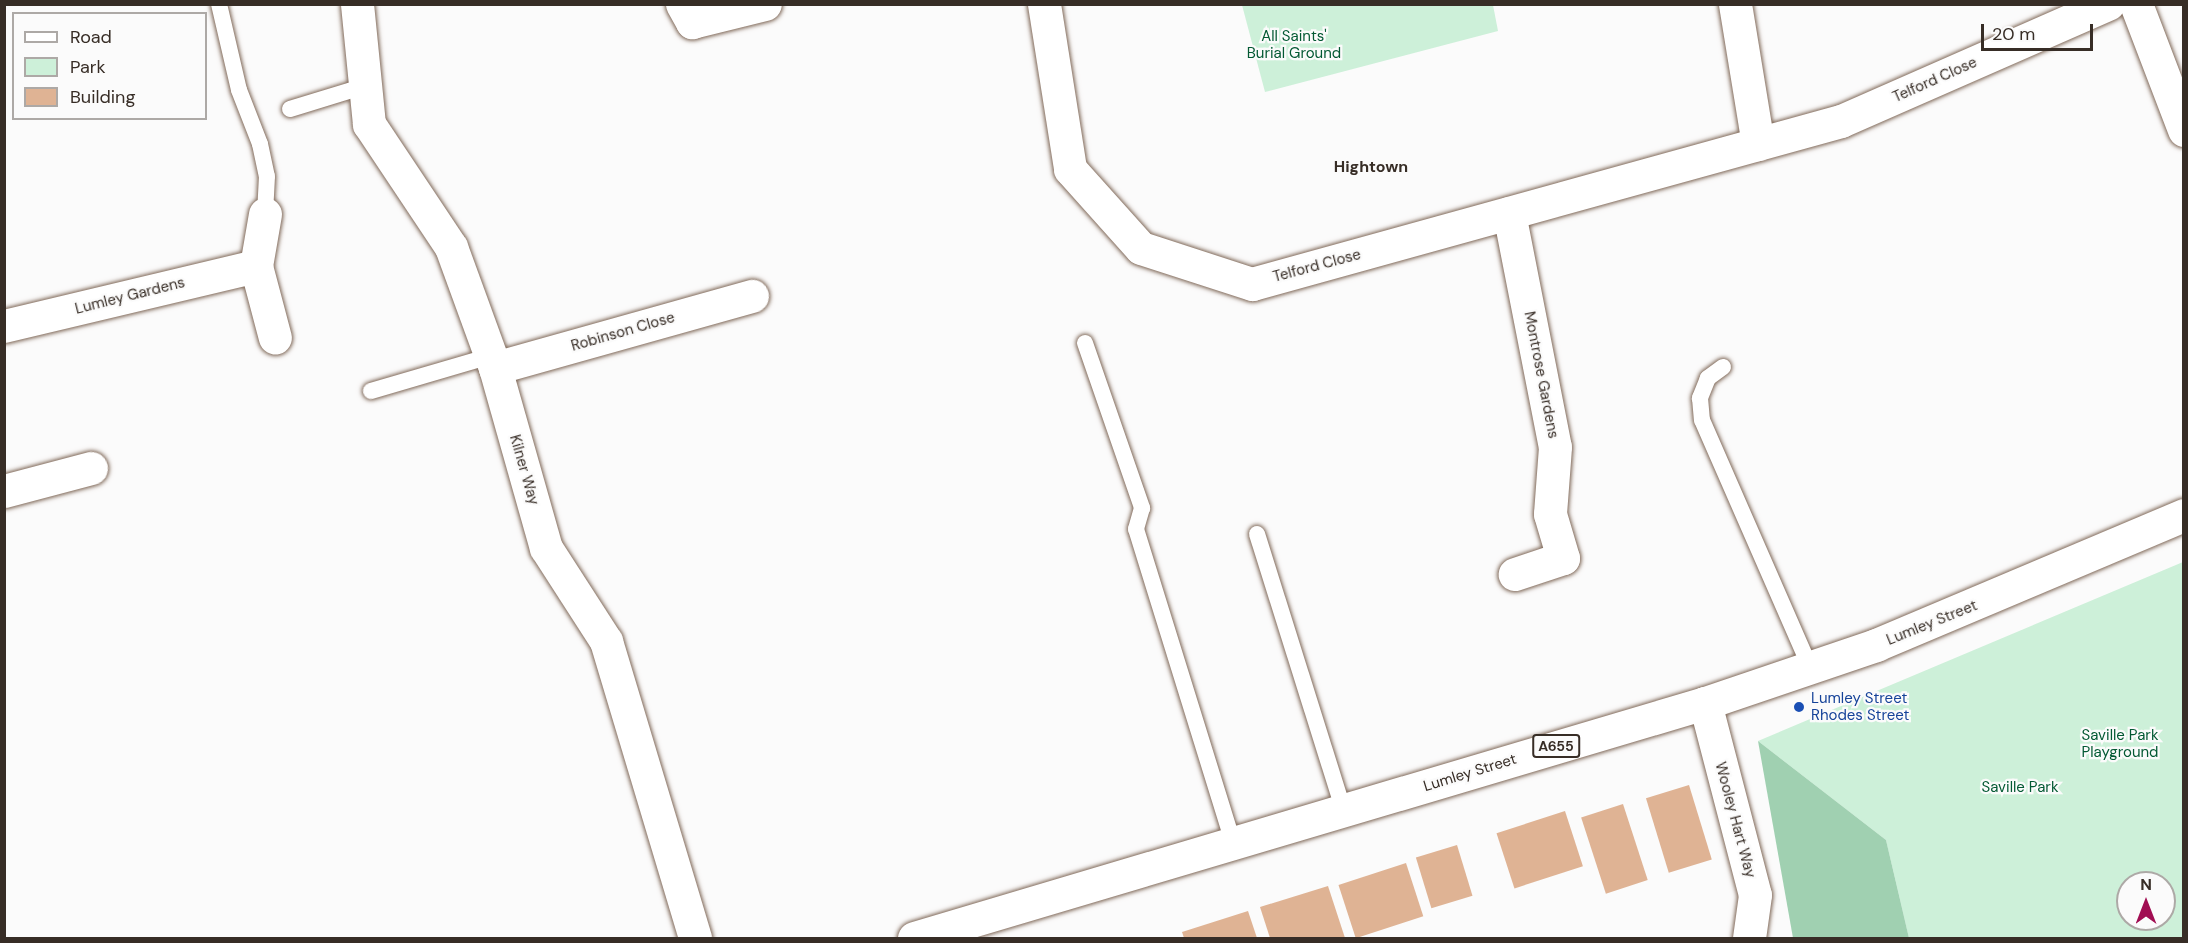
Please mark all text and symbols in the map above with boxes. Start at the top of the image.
legend [12,12,207,120]
scale bar [1984,12,2096,50]
text: 20 m [1992,22,2035,46]
text: Road [70,25,112,49]
park label: All Saints' Burial Ground [1247,27,1341,62]
street label: Telford Close [1890,53,1980,107]
text: Park [70,55,106,79]
text: Building [70,85,135,109]
district label: Hightown [1334,157,1408,177]
street label: Telford Close [1271,246,1363,286]
street label: Lumley Gardens [73,274,187,318]
street label: Robinson Close [569,309,677,355]
street label: Montrose Gardens [1520,310,1562,440]
street label: Kilner Way [505,433,543,507]
street label: Lumley Street [1884,597,1980,649]
place label: Lumley Street Rhodes Street [1811,689,1909,724]
marker: Lumley Street Rhodes Street [1792,700,1806,714]
park label: Saville Park Playground [2082,726,2158,761]
road number: A655 [1532,735,1580,757]
street label: Lumley Street [1421,750,1519,796]
street label: Wooley Hart Way [1711,760,1759,880]
park label: Saville Park [1982,779,2058,797]
north arrow [2116,871,2176,931]
text: N [2140,874,2152,895]

